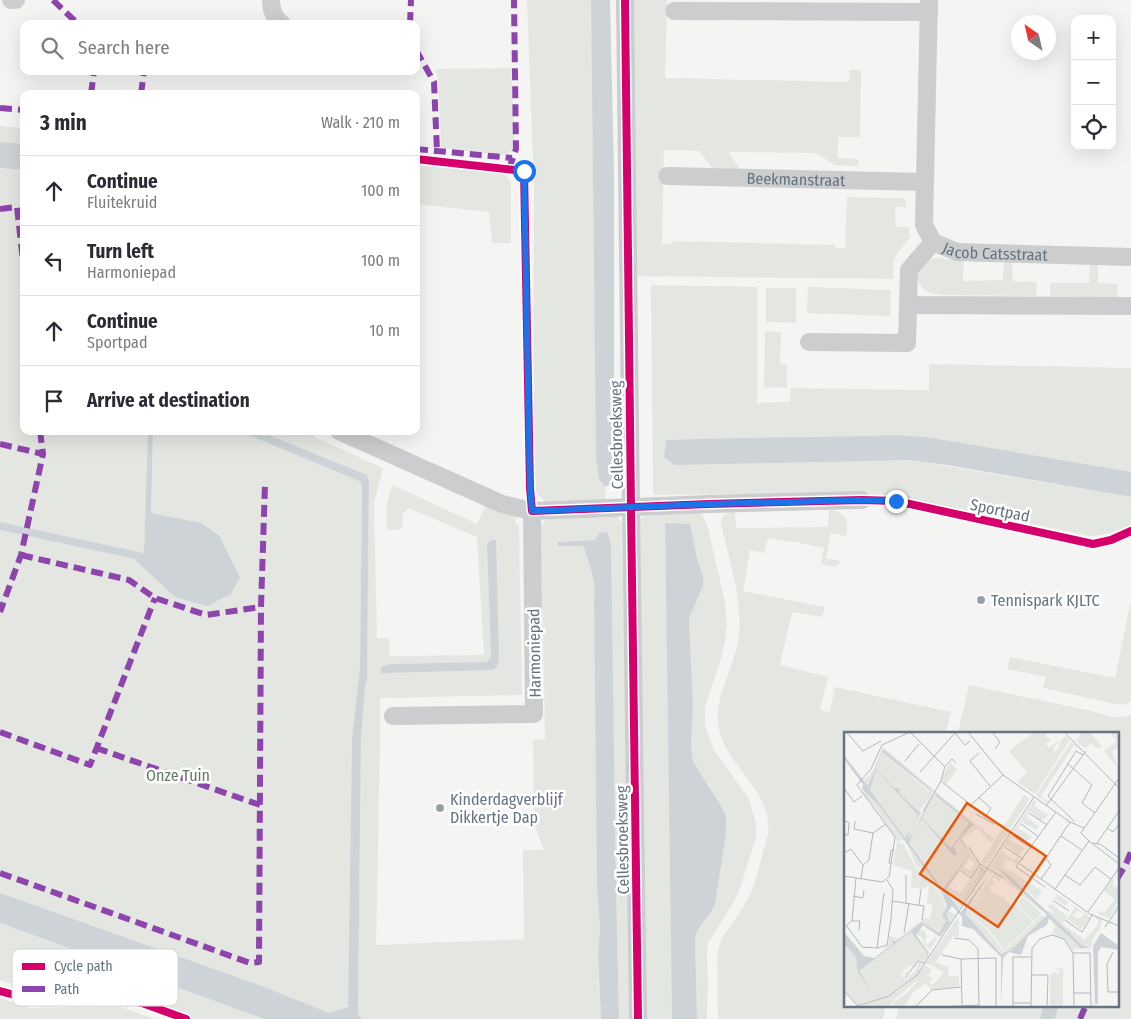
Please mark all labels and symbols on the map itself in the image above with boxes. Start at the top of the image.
north arrow [1011,15,1056,60]
route start [513,160,536,183]
street label: Beekmanstraat [746,169,846,190]
street label: Jacob Catsstraat [940,238,1049,265]
street label: Cellesbroeksweg [606,380,627,490]
route end [885,490,908,513]
street label: Sportpad [968,495,1031,526]
place label: Tennispark KJLTC [991,591,1100,610]
marker: Tennispark KJLTC [975,594,987,606]
street label: Harmoniepad [524,608,545,698]
inset map [844,732,1118,1006]
park label: Onze Tuin [146,766,210,785]
street label: Cellesbroeksweg [612,785,633,895]
place label: Kinderdagverblijf Dikkertje Dap [450,790,564,827]
marker: Kinderdagverblijf Dikkertje Dap [434,802,446,814]
legend [12,949,178,1006]
text: Cycle path [54,958,113,975]
text: Path [54,981,79,998]

